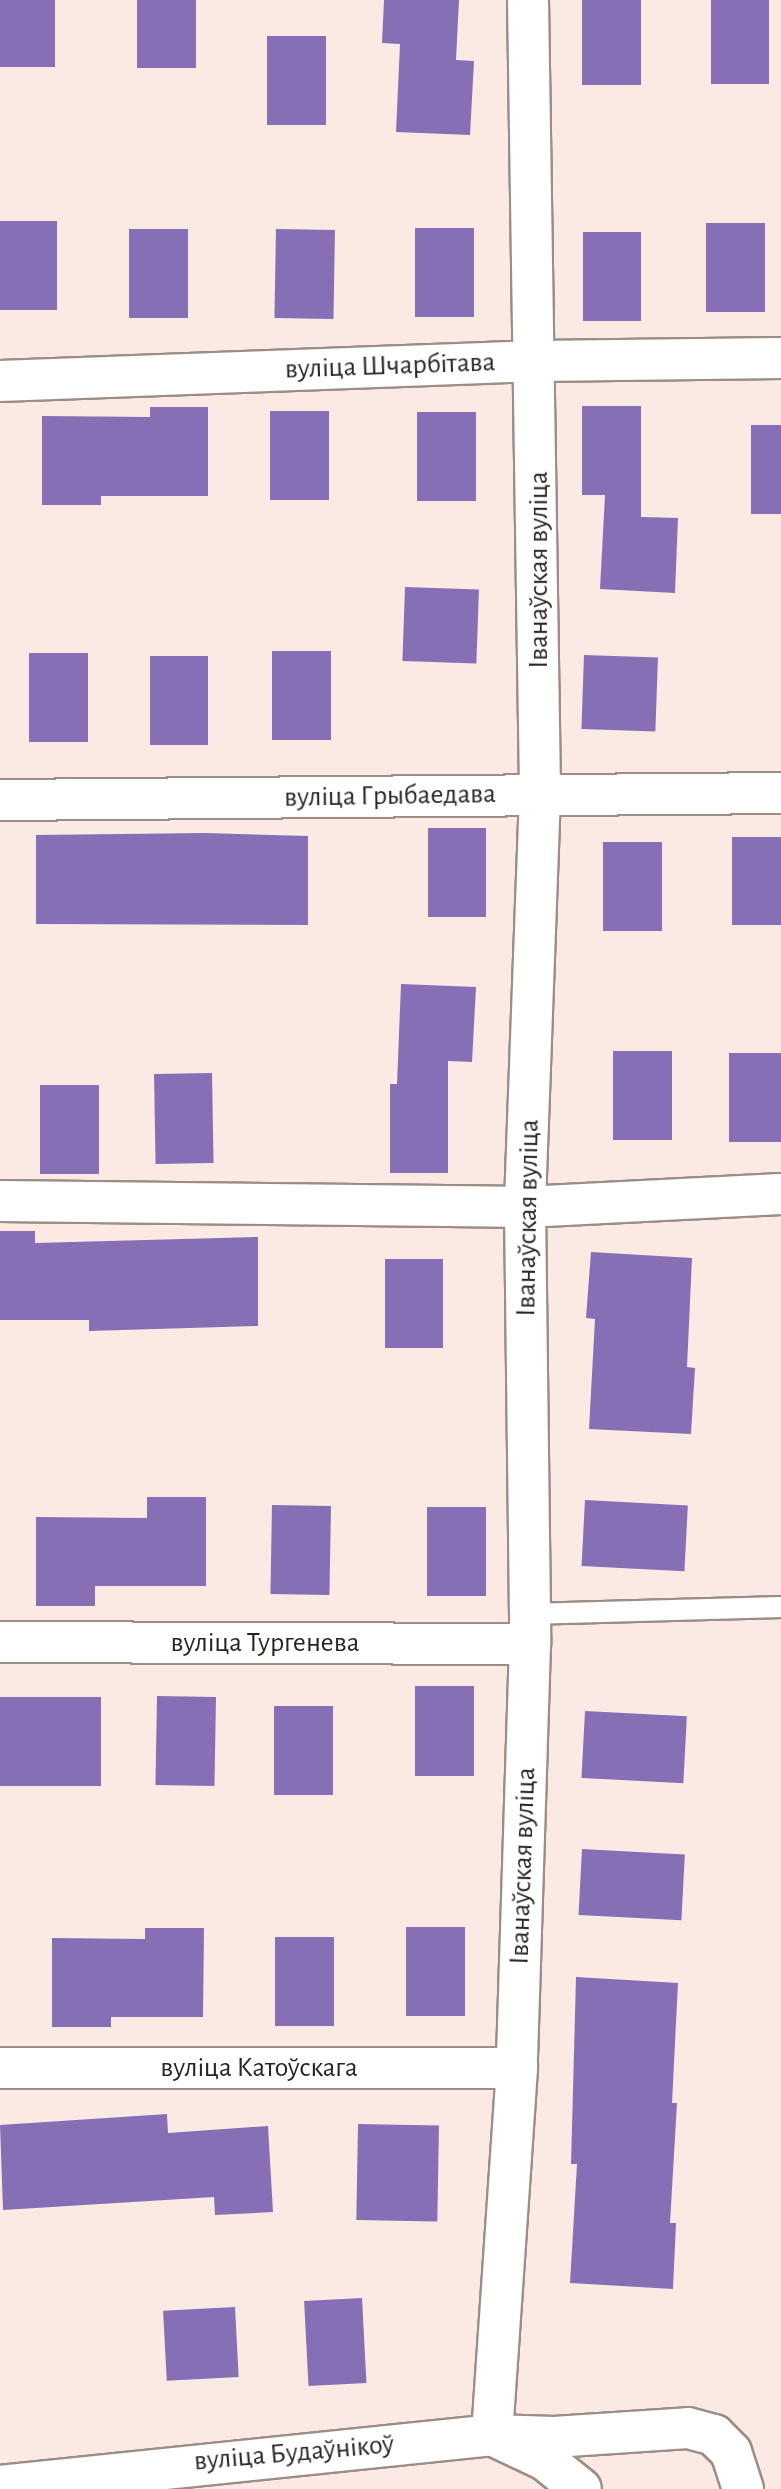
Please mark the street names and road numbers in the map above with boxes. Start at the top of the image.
street label: вуліца Шчарбітава [284,346,496,386]
street label: Іванаўская вуліца [522,471,556,669]
street label: вуліца Грыбаедава [284,777,496,815]
street label: Іванаўская вуліца [509,1119,547,1317]
street label: вуліца Тургенева [171,1626,359,1660]
street label: Іванаўская вуліца [503,1767,543,1965]
street label: вуліца Катоўскага [160,2051,358,2085]
street label: вуліца Будаўнікоў [193,2428,395,2478]

